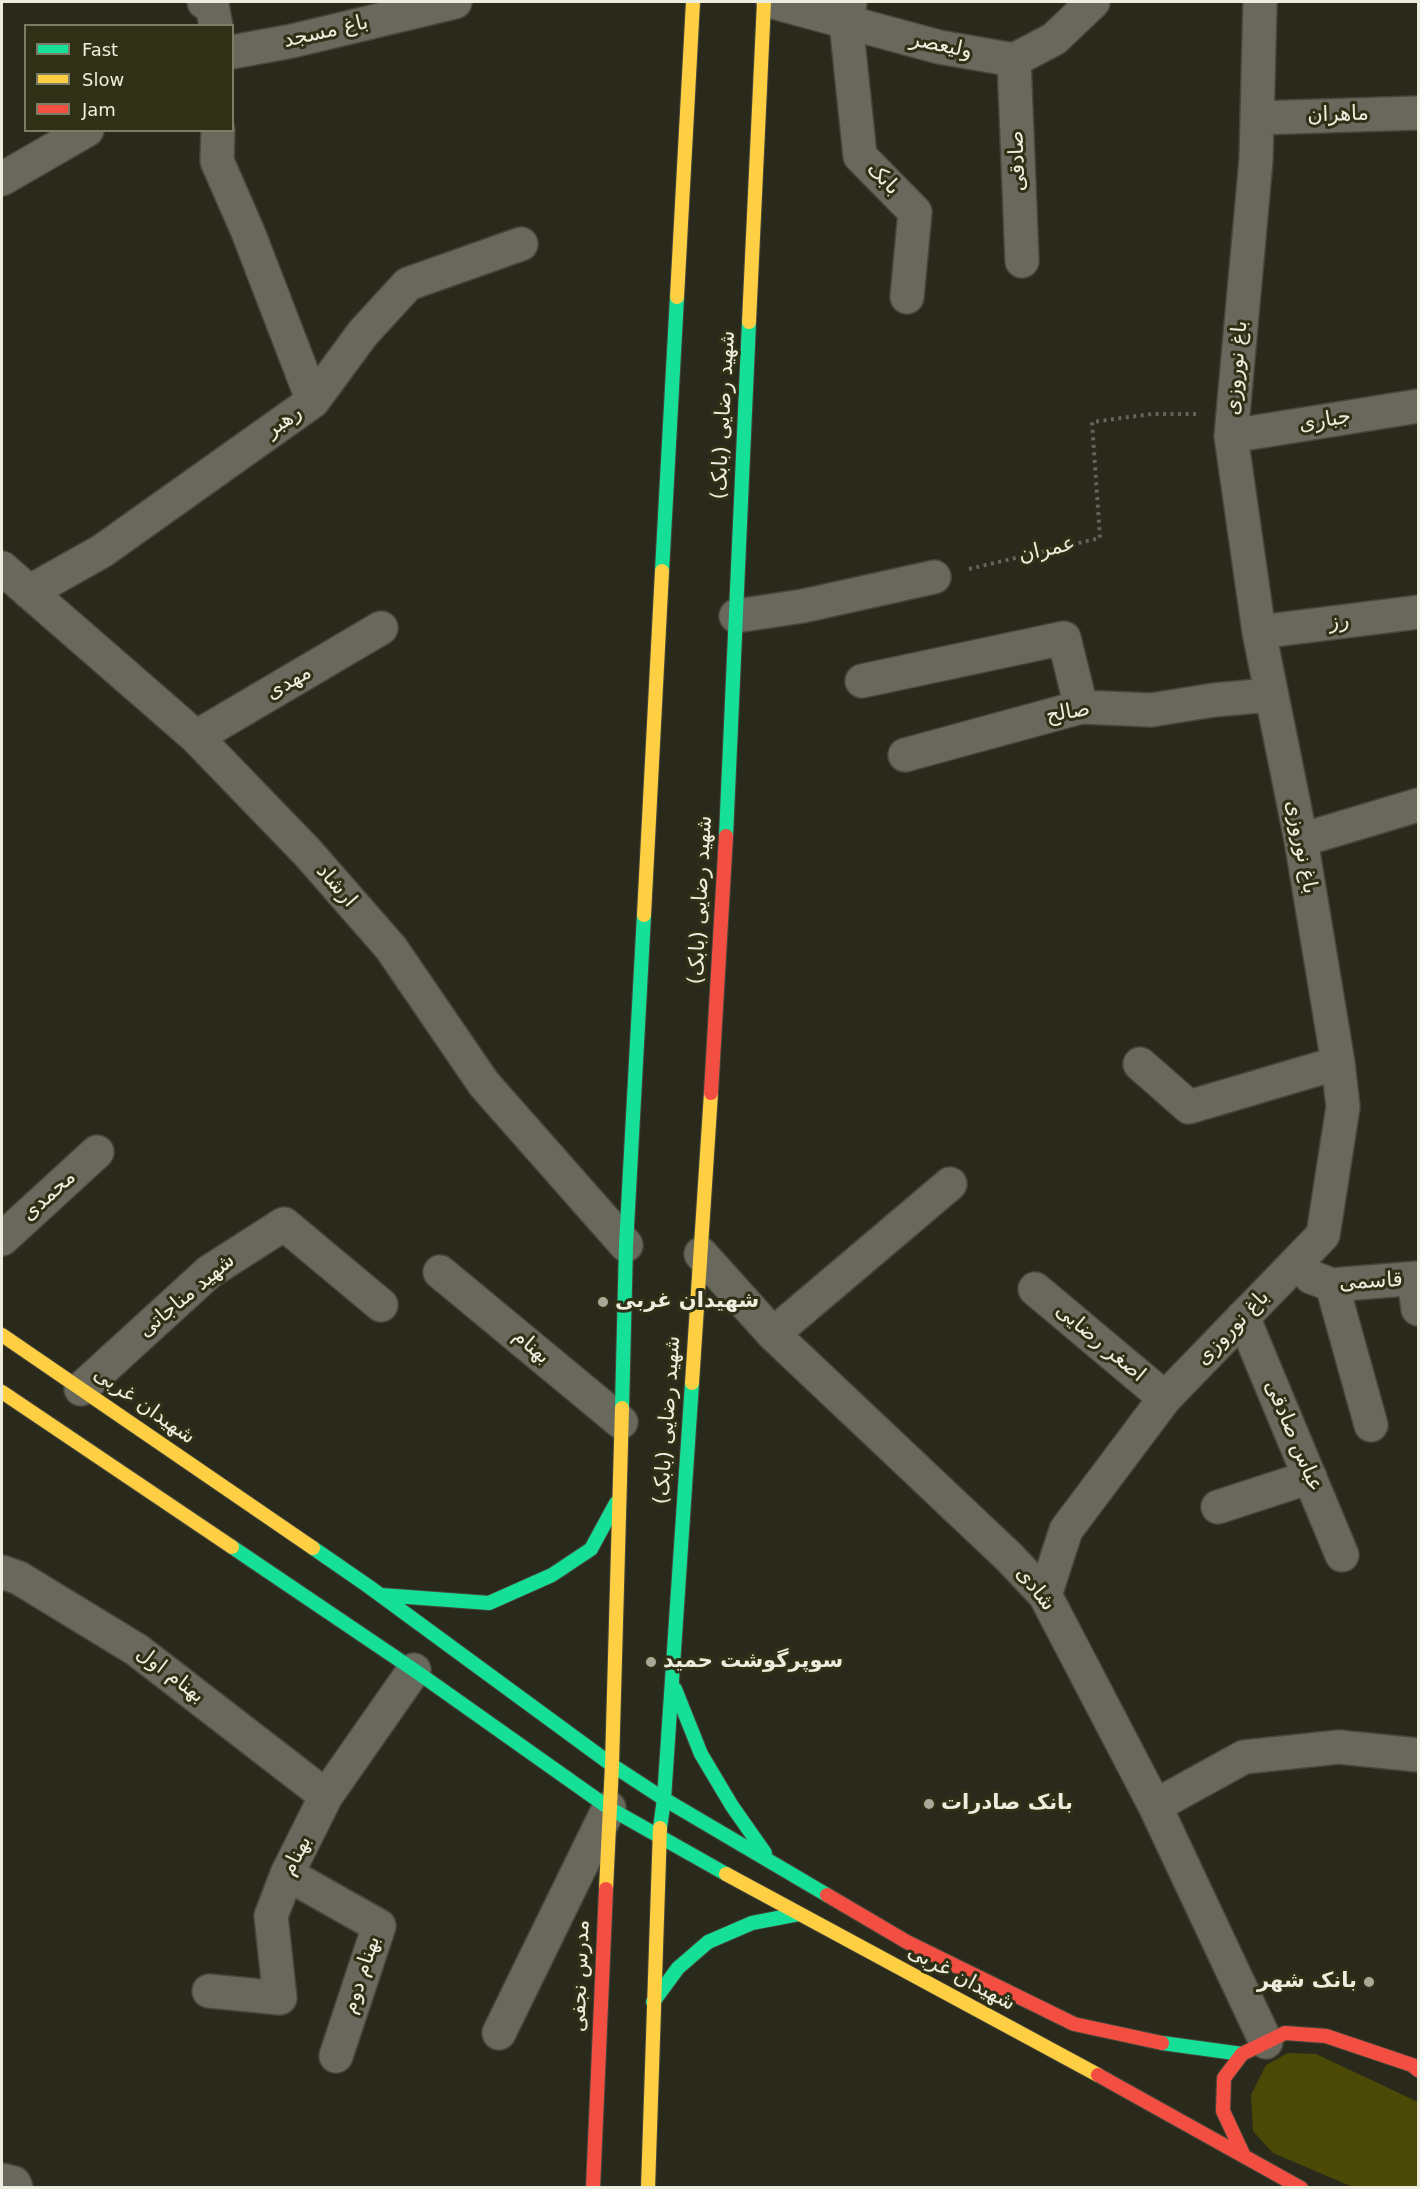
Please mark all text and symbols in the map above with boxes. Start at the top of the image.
street label: باغ مسجد [281,10,371,54]
legend [24,24,234,132]
street label: ولیعصر [908,27,974,65]
text: Fast [82,39,118,60]
text: Slow [82,69,124,90]
text: Jam [82,99,116,120]
street label: ماهران [1307,101,1369,129]
street label: صادقی [1004,130,1032,192]
street label: بابک [861,157,905,201]
street label: باغ نوروزی [1220,320,1254,416]
street label: شهید رضایی (بابک) [707,330,741,500]
street label: رهبر [261,400,307,444]
street label: جباری [1297,404,1353,438]
street label: عمران [1016,531,1078,569]
street label: رز [1327,608,1351,636]
street label: مهدی [262,660,316,706]
street label: صالح [1044,697,1092,729]
street label: باغ نوروزی [1280,798,1322,896]
street label: شهید رضایی (بابک) [684,815,718,985]
street label: ارشاد [310,859,362,913]
street label: محمدی [17,1165,81,1227]
street label: شهید مناجاتی [134,1248,240,1344]
street label: قاسمی [1339,1268,1403,1296]
street label: باغ نوروزی [1191,1285,1275,1371]
place label: شهیدان غربی [615,1289,759,1315]
marker: شهیدان غربی [596,1295,610,1309]
street label: اصغر رضایی [1050,1298,1150,1388]
street label: بهنام [507,1324,555,1370]
street label: شهید رضایی (بابک) [650,1335,686,1505]
street label: شهیدان غربی [88,1362,200,1450]
street label: عباس صادقی [1258,1376,1328,1496]
street label: شادی [1010,1562,1060,1616]
street label: بهنام اول [131,1641,209,1709]
place label: سوپرگوشت حمید [663,1649,843,1675]
marker: سوپرگوشت حمید [644,1655,658,1669]
place label: بانک صادرات [941,1791,1073,1817]
marker: بانک صادرات [922,1797,936,1811]
street label: بهنام [277,1832,317,1880]
street label: مدرس نجفی [566,1919,596,2033]
street label: بهنام دوم [338,1933,386,2017]
street label: شهیدان غربی [903,1939,1019,2017]
place label: بانک شهر [1257,1969,1357,1995]
marker: بانک شهر [1362,1975,1376,1989]

